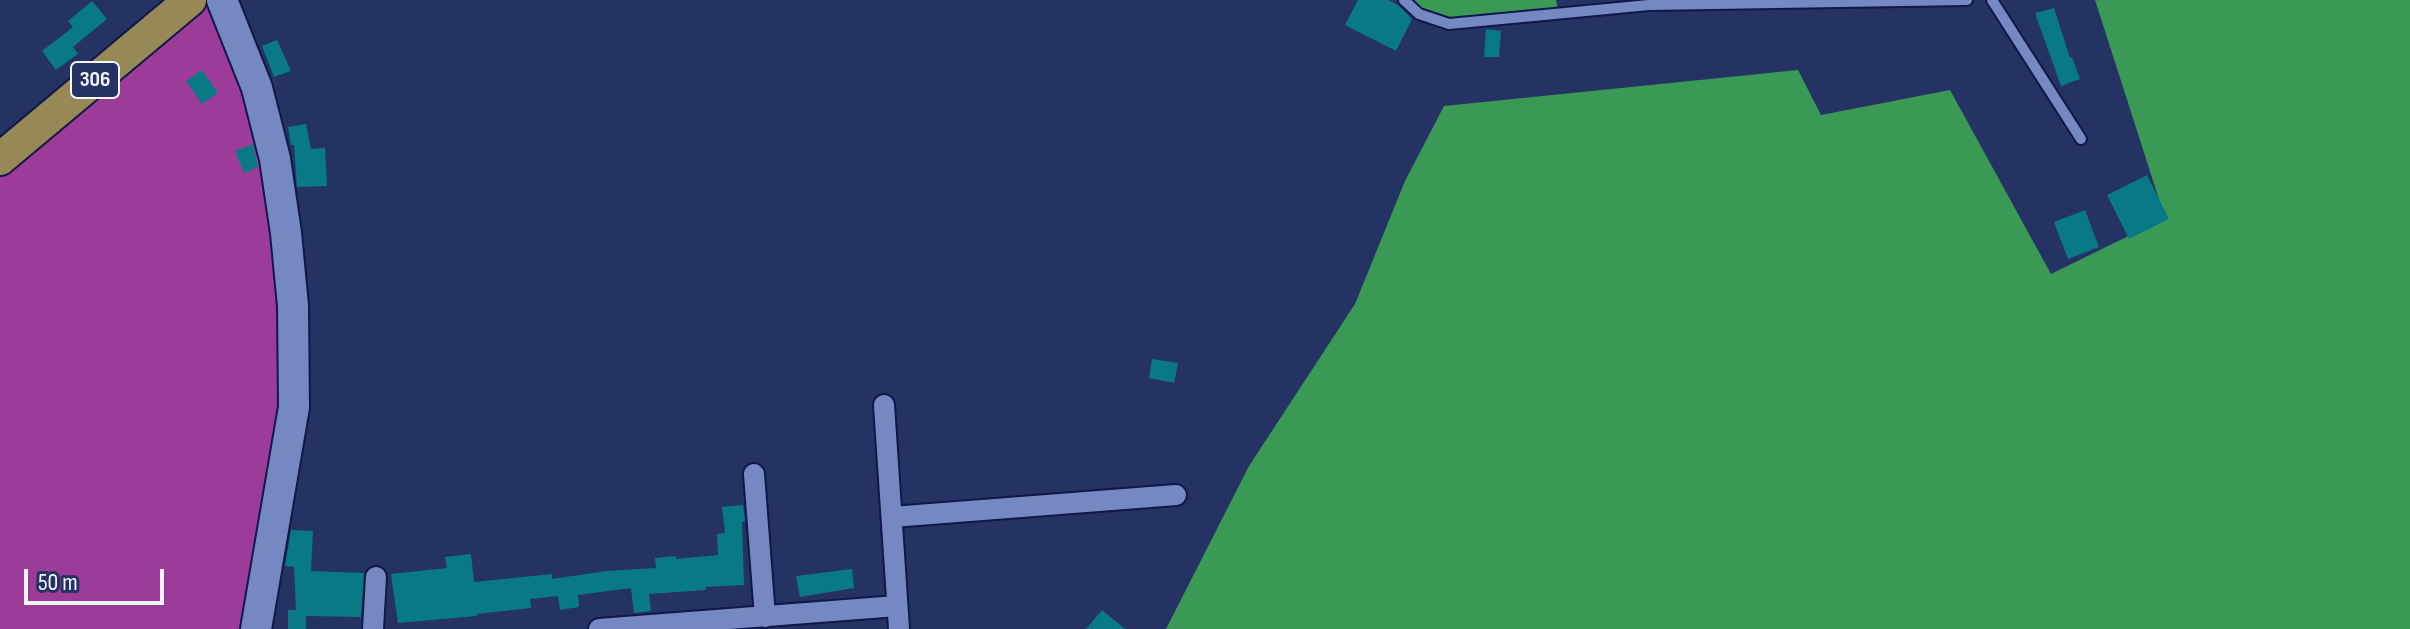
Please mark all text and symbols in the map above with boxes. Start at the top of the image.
road number: 306 [71,62,119,98]
scale bar [28,553,168,603]
text: 50 m [38,568,78,597]

